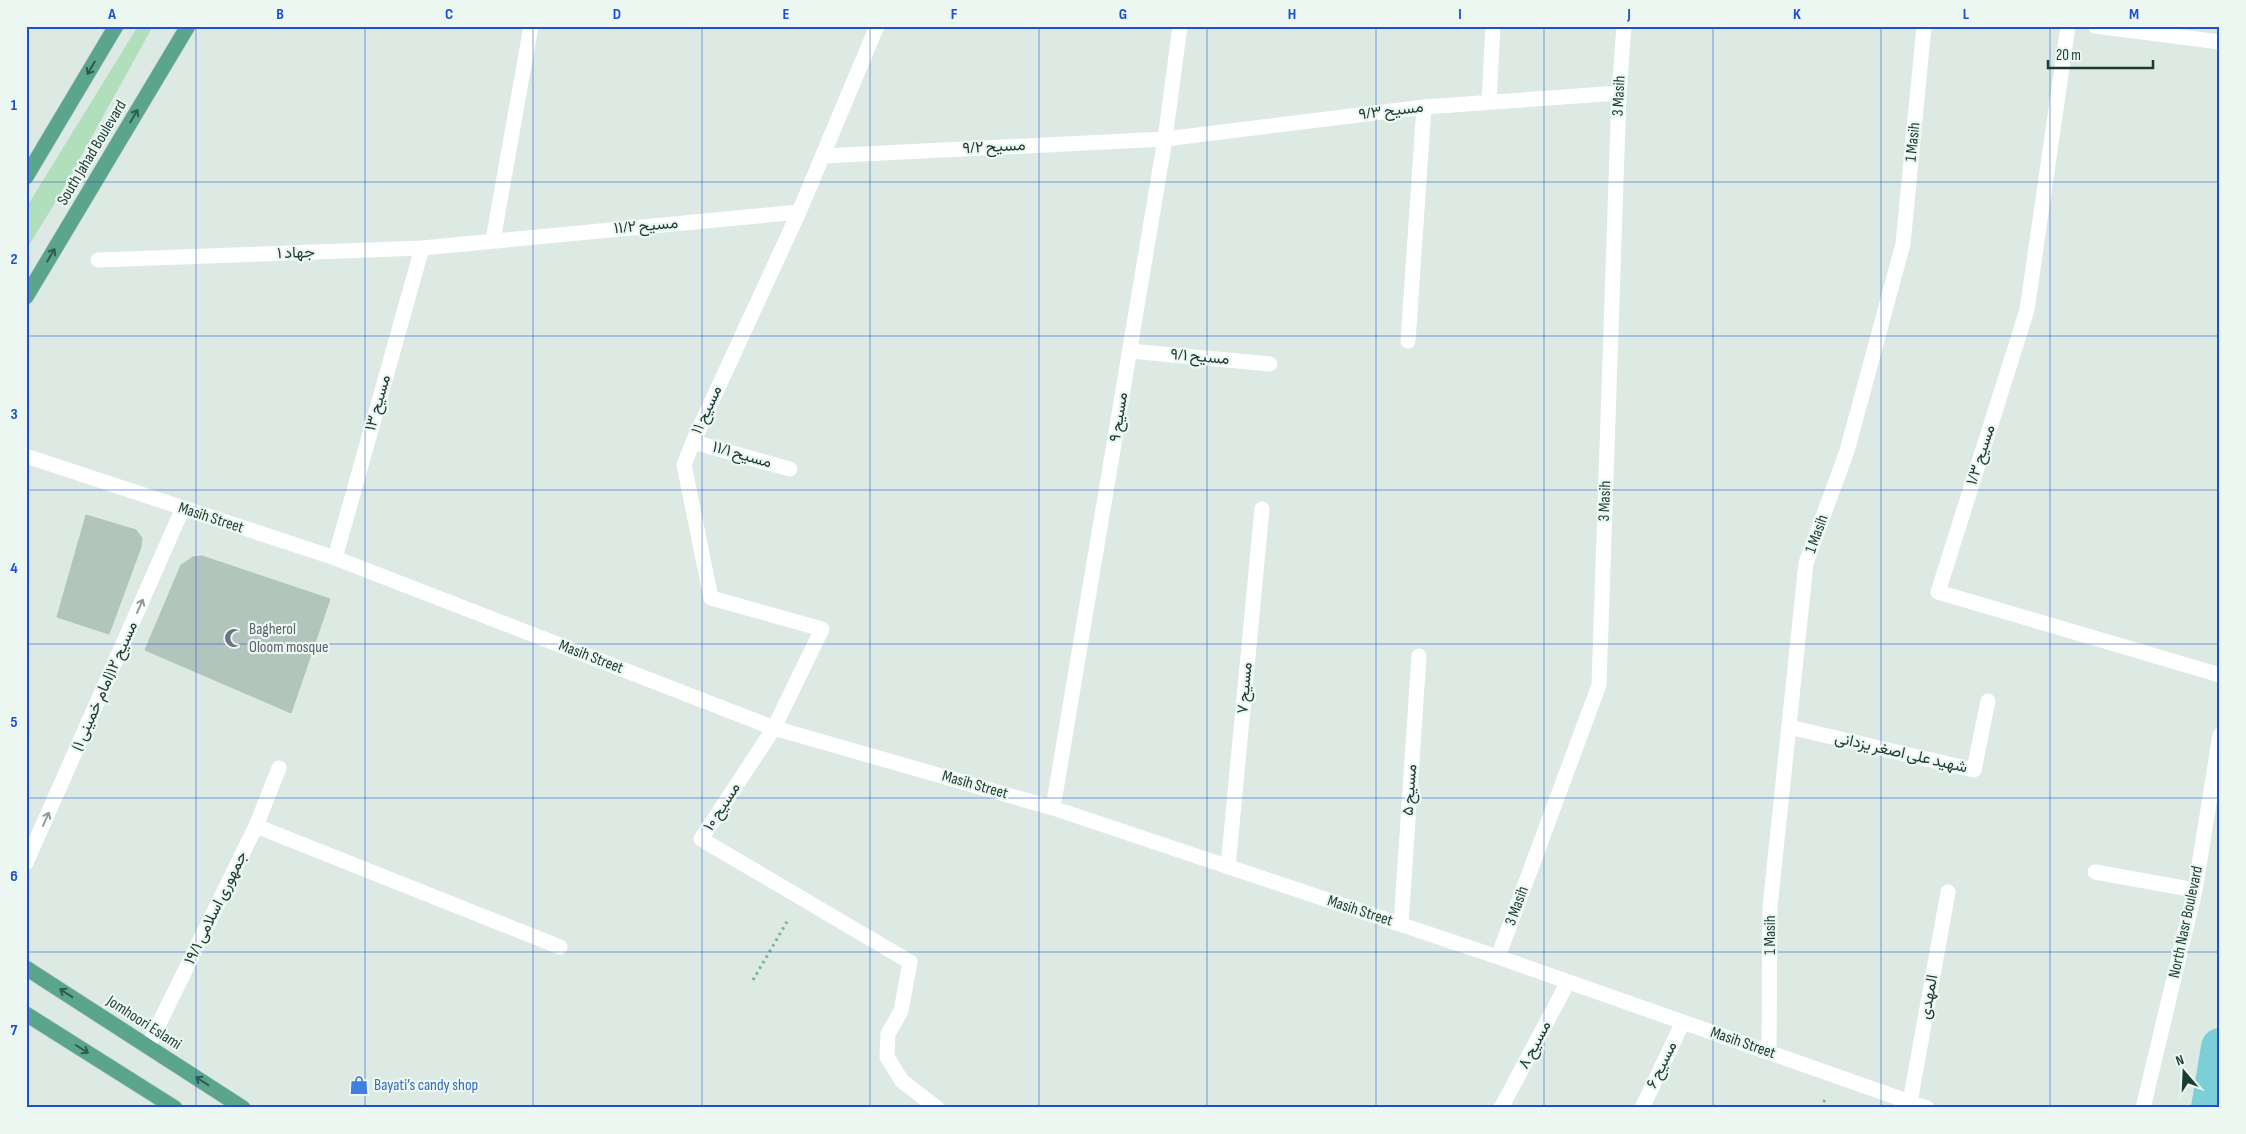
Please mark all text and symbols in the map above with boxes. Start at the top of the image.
text: A [107,5,116,24]
text: B [276,5,284,24]
text: C [445,5,453,24]
text: D [613,5,621,24]
text: E [783,5,790,24]
text: F [951,5,958,24]
text: G [1119,5,1127,24]
text: H [1288,5,1296,24]
text: I [1458,5,1462,24]
text: J [1626,5,1631,24]
text: K [1793,5,1801,24]
text: L [1963,5,1970,24]
text: M [2129,5,2139,24]
scale bar [2048,38,2154,70]
text: 20 m [2056,46,2081,65]
one-way arrow [86,61,96,75]
street label: 3 Masih [1608,75,1630,117]
text: 1 [11,96,18,115]
street label: South Jahad Boulevard [53,97,131,209]
street label: مسیح ۹/۳ [1357,98,1425,125]
one-way arrow [130,109,140,123]
street label: 1 Masih [1901,121,1925,163]
street label: مسیح ۹/۲ [962,136,1026,159]
street label: مسیح ۱۱/۲ [613,214,679,239]
street label: جهاد ۱ [277,243,315,263]
one-way arrow [46,249,56,263]
text: 2 [10,250,18,269]
street label: مسیح ۹/۱ [1170,345,1230,370]
street label: مسیح ۱۳ [361,373,396,433]
street label: مسیح ۱۱ [688,383,727,438]
street label: مسیح ۹ [1106,391,1133,443]
text: 3 [10,405,18,424]
street label: مسیح ۱/۳ [1962,423,2001,488]
street label: مسیح ۱۱/۱ [710,437,774,473]
street label: 3 Masih [1595,480,1615,522]
street label: Masih Street [176,499,246,538]
street label: 1 Masih [1801,512,1833,556]
text: 4 [10,559,18,578]
one-way arrow [135,599,145,614]
street label: مسیح ۱۲(امام خمینی ۱) [68,618,143,754]
place label: Bagherol Oloom mosque [249,620,328,657]
mosque icon: Bagherol Oloom mosque [223,627,245,649]
street label: Masih Street [556,636,626,678]
street label: مسیح ۷ [1233,661,1258,715]
text: 5 [10,713,18,732]
street label: شهید علی اصغر یزدانی [1833,728,1969,778]
street label: مسیح ۵ [1399,764,1422,817]
street label: Masih Street [940,767,1010,803]
street label: مسیح ۱۰ [699,779,745,835]
one-way arrow [41,812,51,827]
street label: جمهوری اسلامی ۱۹/۱ [180,848,252,968]
street label: North Nasr Boulevard [2165,864,2207,980]
text: 6 [10,867,18,886]
street label: 3 Masih [1501,884,1533,928]
street label: Masih Street [1325,892,1395,931]
street label: 1 Masih [1761,915,1780,955]
street label: المهدی [1916,973,1942,1021]
one-way arrow [59,988,73,998]
street label: Jomhoori Eslami [102,991,185,1054]
street label: مسیح ۸ [1514,1018,1556,1073]
text: 7 [11,1021,18,1040]
street label: Masih Street [1708,1023,1778,1063]
street label: مسیح ۶ [1642,1038,1682,1092]
one-way arrow [75,1044,89,1054]
north arrow [2158,1046,2208,1096]
text: N [2174,1051,2186,1069]
shop icon: Bayati’s candy shop [348,1074,370,1096]
one-way arrow [196,1076,210,1086]
place label: Bayati’s candy shop [374,1076,478,1095]

